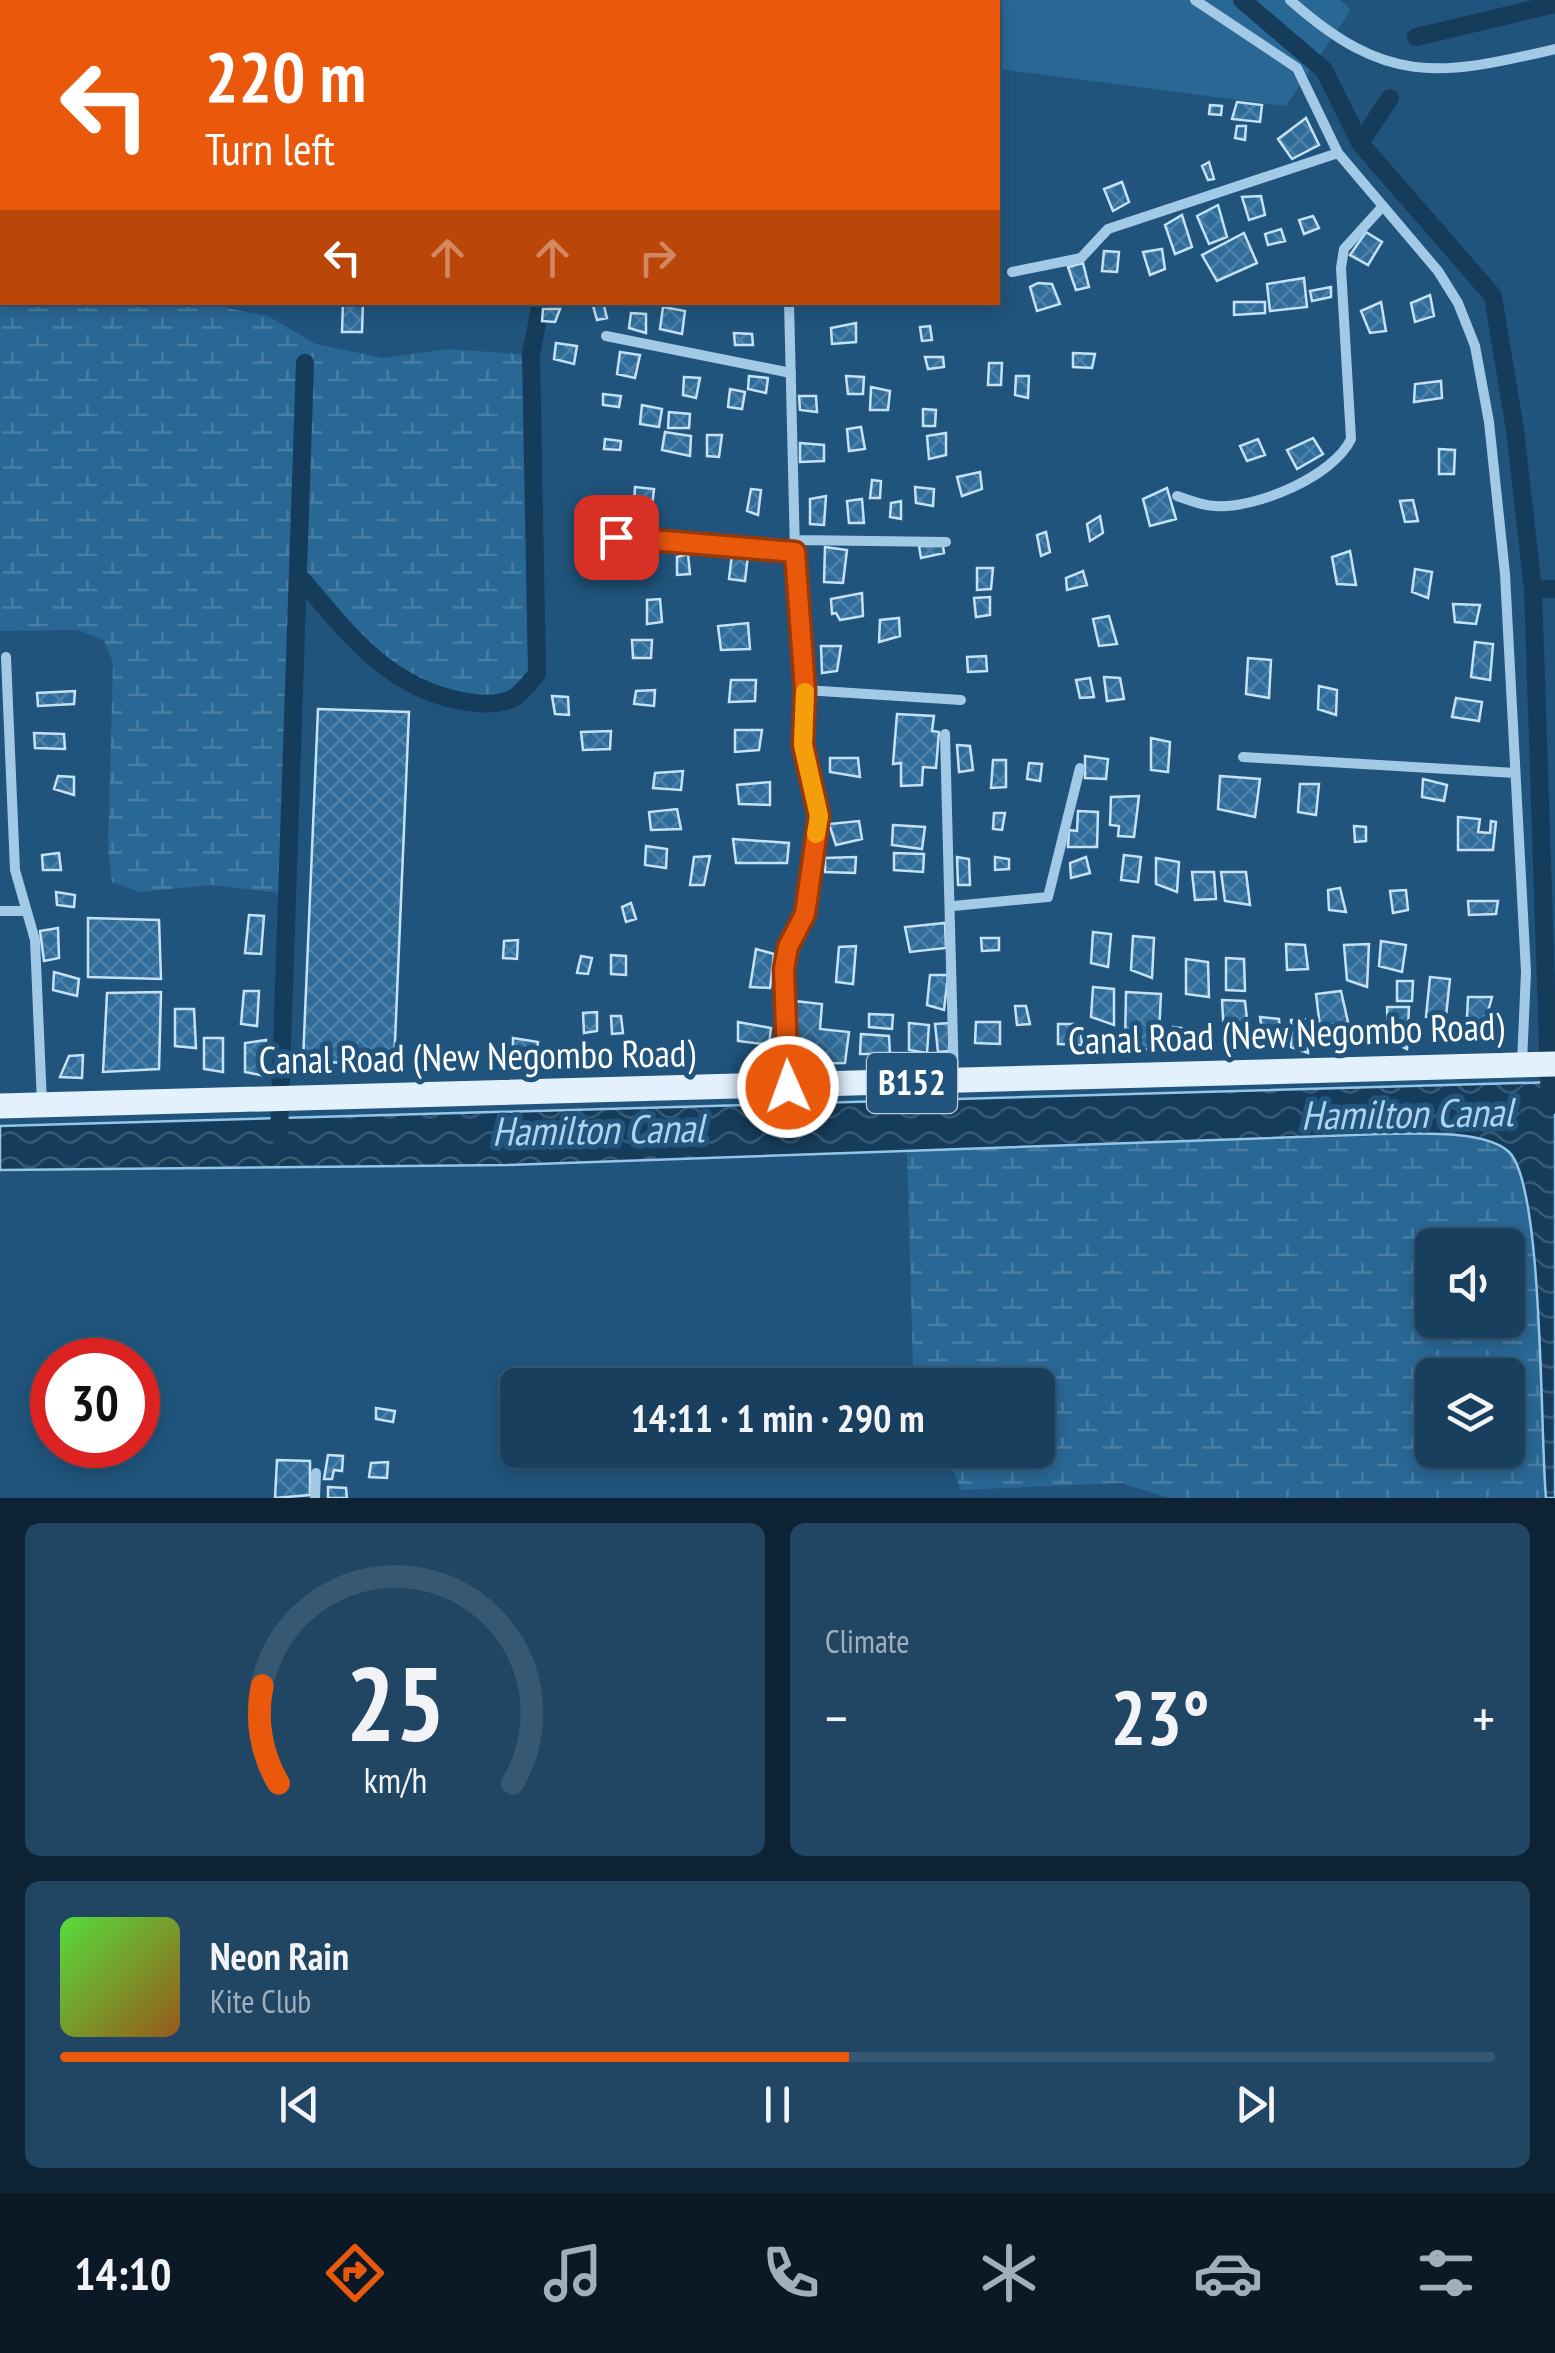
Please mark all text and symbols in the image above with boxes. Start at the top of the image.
text: 220 m [205,31,366,121]
icon: left [40,40,170,170]
text: Turn left [205,119,335,177]
icon: left [315,230,370,285]
icon: ahead [420,230,475,285]
icon: ahead [525,230,580,285]
icon: right [630,230,685,285]
pin [574,495,659,580]
icon: arrive [589,510,644,565]
street label: Canal Road (New Negombo Road) [1067,1000,1505,1065]
street label: Canal Road (New Negombo Road) [258,1027,696,1084]
position arrow [736,1035,840,1139]
road number: B152 [867,1053,957,1113]
water label: Hamilton Canal [1300,1085,1517,1141]
water label: Hamilton Canal [491,1101,708,1157]
map controls [1415,1228,1525,1468]
button: sound [1415,1228,1525,1338]
speed limit sign: 30 [30,1338,160,1468]
button: layers [1415,1358,1525,1468]
text: 14:11 · 1 min · 290 m [631,1393,924,1442]
text: Climate [825,1620,909,1662]
text: 25 [345,1635,445,1770]
text: 23° [1110,1669,1210,1766]
text: − [825,1682,848,1753]
text: + [1472,1682,1495,1753]
text: km/h [363,1757,427,1803]
text: Neon Rain [210,1931,349,1980]
text: Kite Club [210,1980,311,2022]
icon: previous [272,2077,327,2132]
icon: pause [750,2077,805,2132]
icon: next [1228,2077,1283,2132]
icon: directions [320,2238,390,2308]
icon: music [538,2238,608,2308]
icon: phone [756,2238,826,2308]
icon: climate [974,2238,1044,2308]
icon: car [1193,2238,1263,2308]
icon: filters [1411,2238,1481,2308]
text: 14:10 [74,2244,171,2302]

